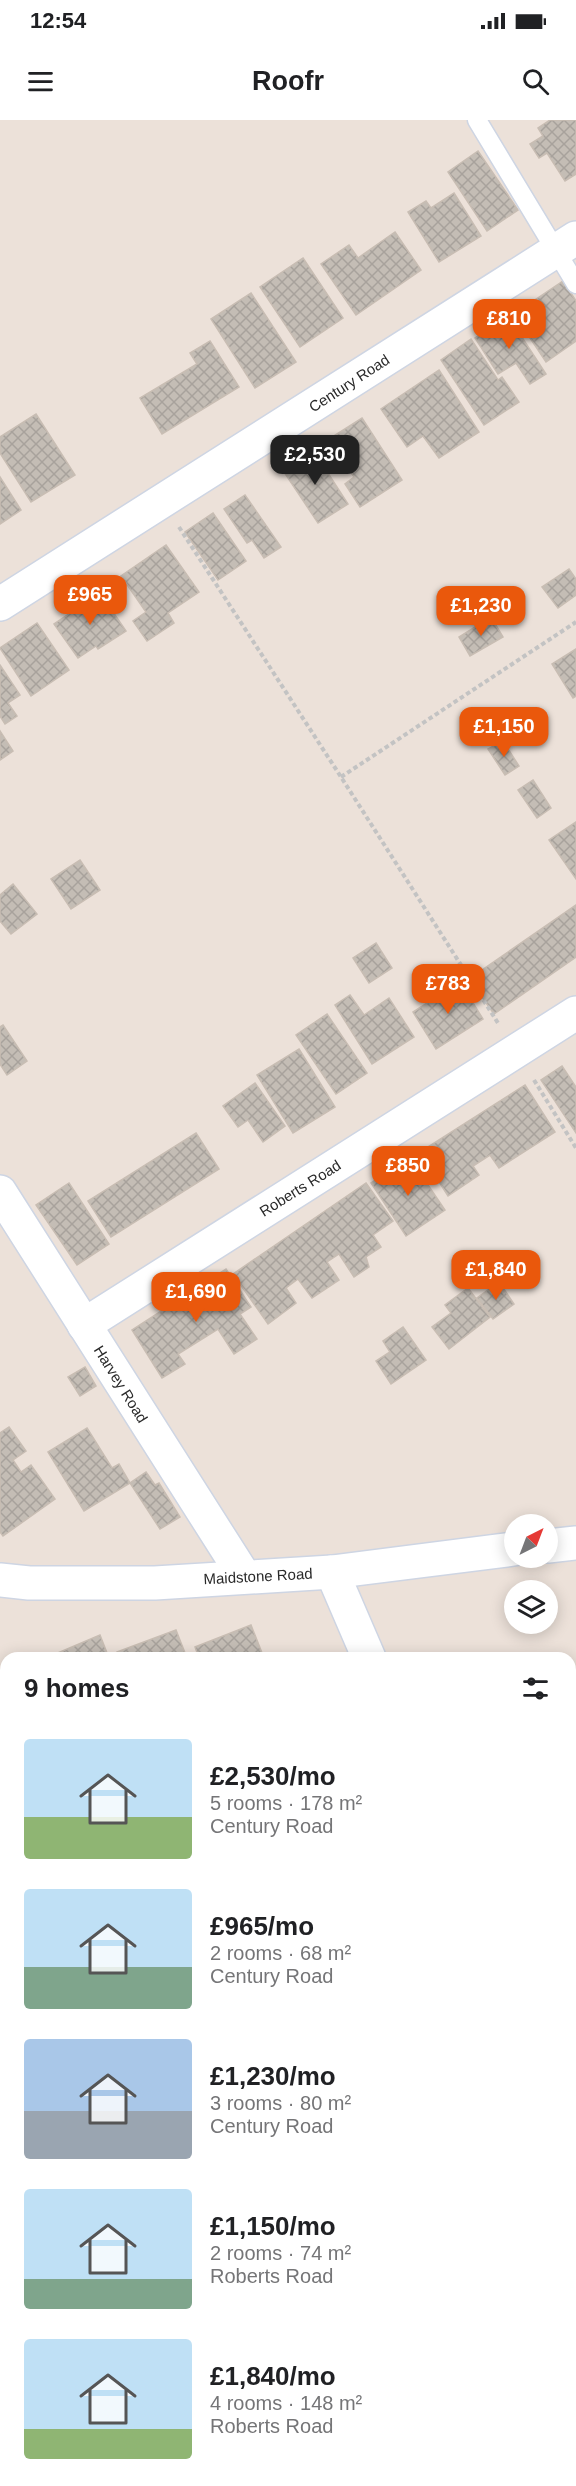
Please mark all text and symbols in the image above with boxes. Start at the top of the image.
text: 12:54 [30,8,86,33]
icon: menu [24,65,57,98]
icon: search [519,65,552,98]
text: Roofr [252,66,324,96]
pin: £810 [473,299,545,350]
text: £810 [487,307,531,329]
street label: Century Road [306,351,392,415]
pin: £2,530 [266,435,364,486]
text: £2,530 [284,443,346,465]
pin: £965 [54,575,126,626]
text: £965 [68,583,112,605]
pin: £1,230 [432,586,530,637]
text: £1,230 [450,594,512,616]
pin: £1,150 [455,707,553,758]
text: £1,150 [473,715,535,737]
pin: £783 [412,964,484,1015]
text: £783 [426,972,470,994]
pin: £850 [372,1146,444,1197]
text: £850 [386,1154,430,1176]
street label: Roberts Road [256,1156,344,1220]
pin: £1,840 [447,1250,545,1301]
text: £1,840 [465,1258,527,1280]
pin: £1,690 [147,1272,245,1323]
text: £1,690 [165,1280,227,1302]
street label: Harvey Road [91,1342,151,1426]
north arrow [504,1514,558,1568]
map controls [504,1514,558,1634]
street label: Maidstone Road [203,1565,313,1587]
button: layers [504,1580,558,1634]
icon: filters [519,1672,552,1705]
text: 9 homes [24,1673,130,1703]
text: £2,530/mo [210,1761,336,1791]
icon: home [72,1763,144,1835]
text: 5 rooms · 178 m² [210,1792,362,1814]
text: Century Road [210,1815,333,1837]
text: £965/mo [210,1911,314,1941]
icon: home [72,1913,144,1985]
text: 2 rooms · 68 m² [210,1942,351,1964]
text: Century Road [210,1965,333,1987]
text: £1,230/mo [210,2061,336,2091]
icon: home [72,2063,144,2135]
text: 3 rooms · 80 m² [210,2092,351,2114]
text: Century Road [210,2115,333,2137]
text: £1,150/mo [210,2211,336,2241]
icon: home [72,2213,144,2285]
text: 2 rooms · 74 m² [210,2242,351,2264]
text: Roberts Road [210,2265,333,2287]
text: £1,840/mo [210,2361,336,2391]
icon: home [72,2363,144,2435]
text: 4 rooms · 148 m² [210,2392,362,2414]
text: Roberts Road [210,2415,333,2437]

